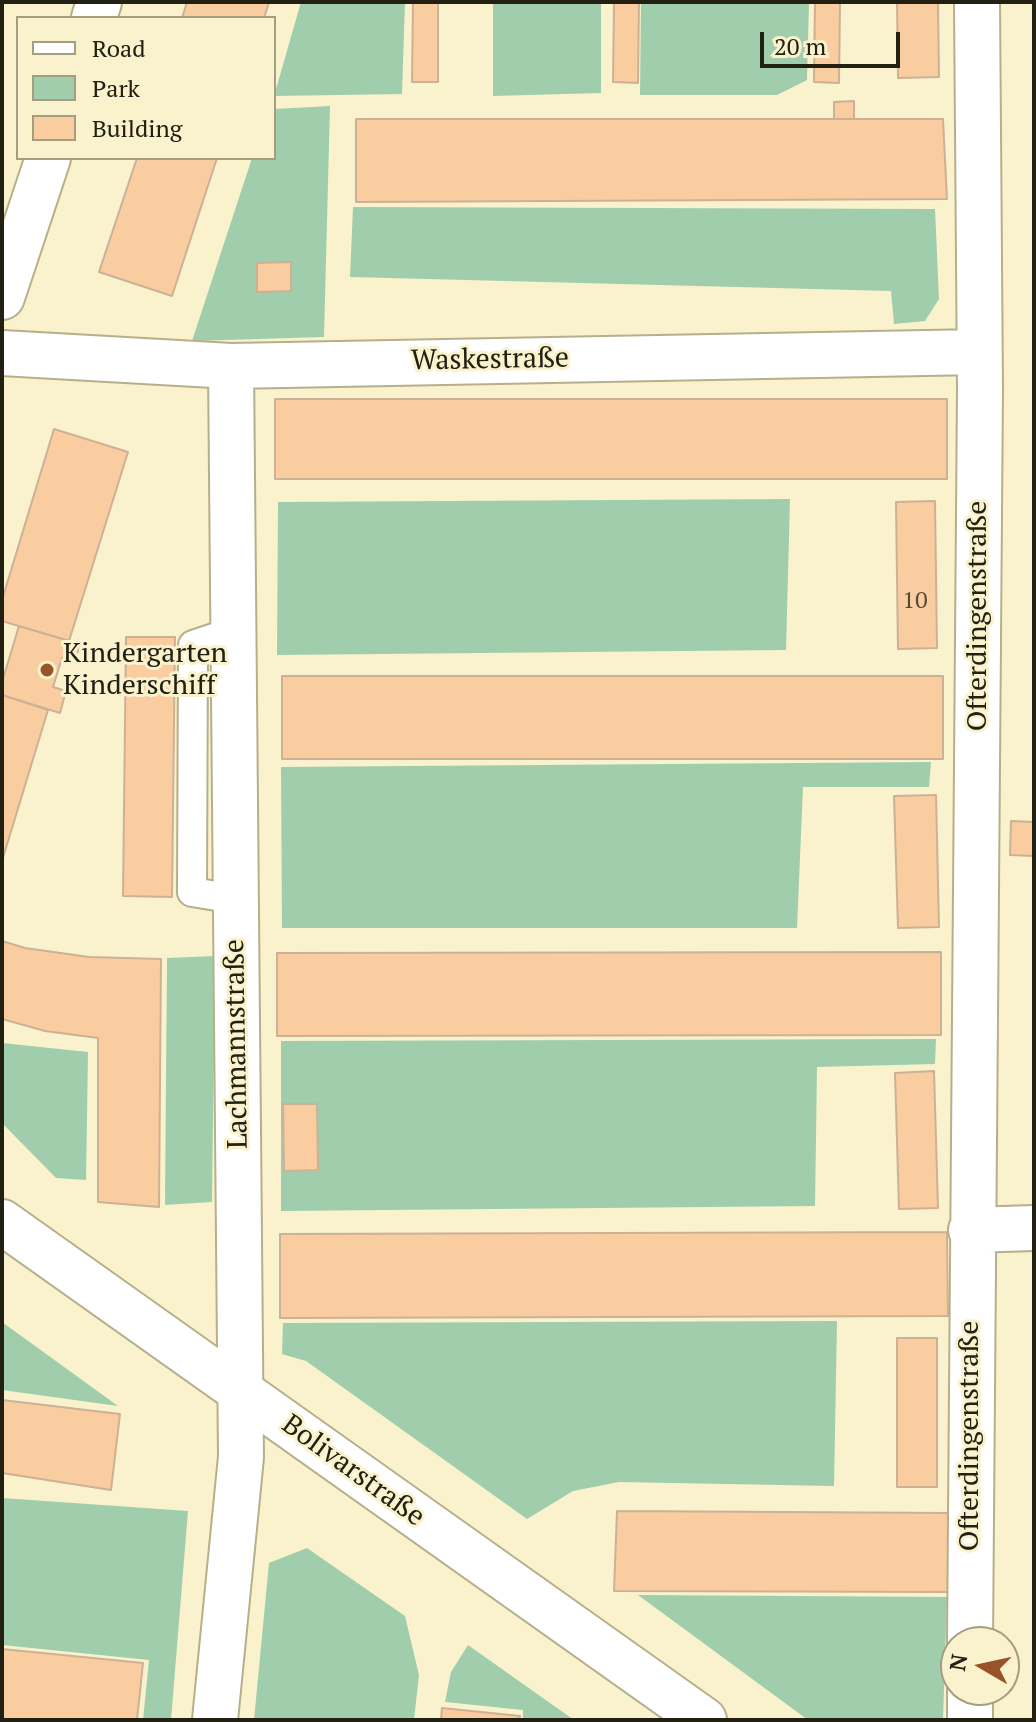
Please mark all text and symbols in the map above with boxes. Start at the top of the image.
legend [16,16,276,160]
scale bar [764,16,904,66]
text: 20 m [774,30,826,62]
text: Road [92,32,146,64]
text: Park [92,72,140,104]
text: Building [92,112,182,144]
street label: Waskestraße [411,342,569,378]
street label: Ofterdingenstraße [961,501,995,731]
house number: 10 [902,587,928,615]
place label: Kindergarten Kinderschiff [63,637,227,703]
marker: Kindergarten Kinderschiff [38,661,56,679]
street label: Lachmannstraße [218,939,256,1149]
street label: Ofterdingenstraße [953,1321,987,1551]
street label: Bolivarstraße [275,1408,431,1534]
north arrow [940,1626,1020,1706]
text: N [942,1652,973,1673]

